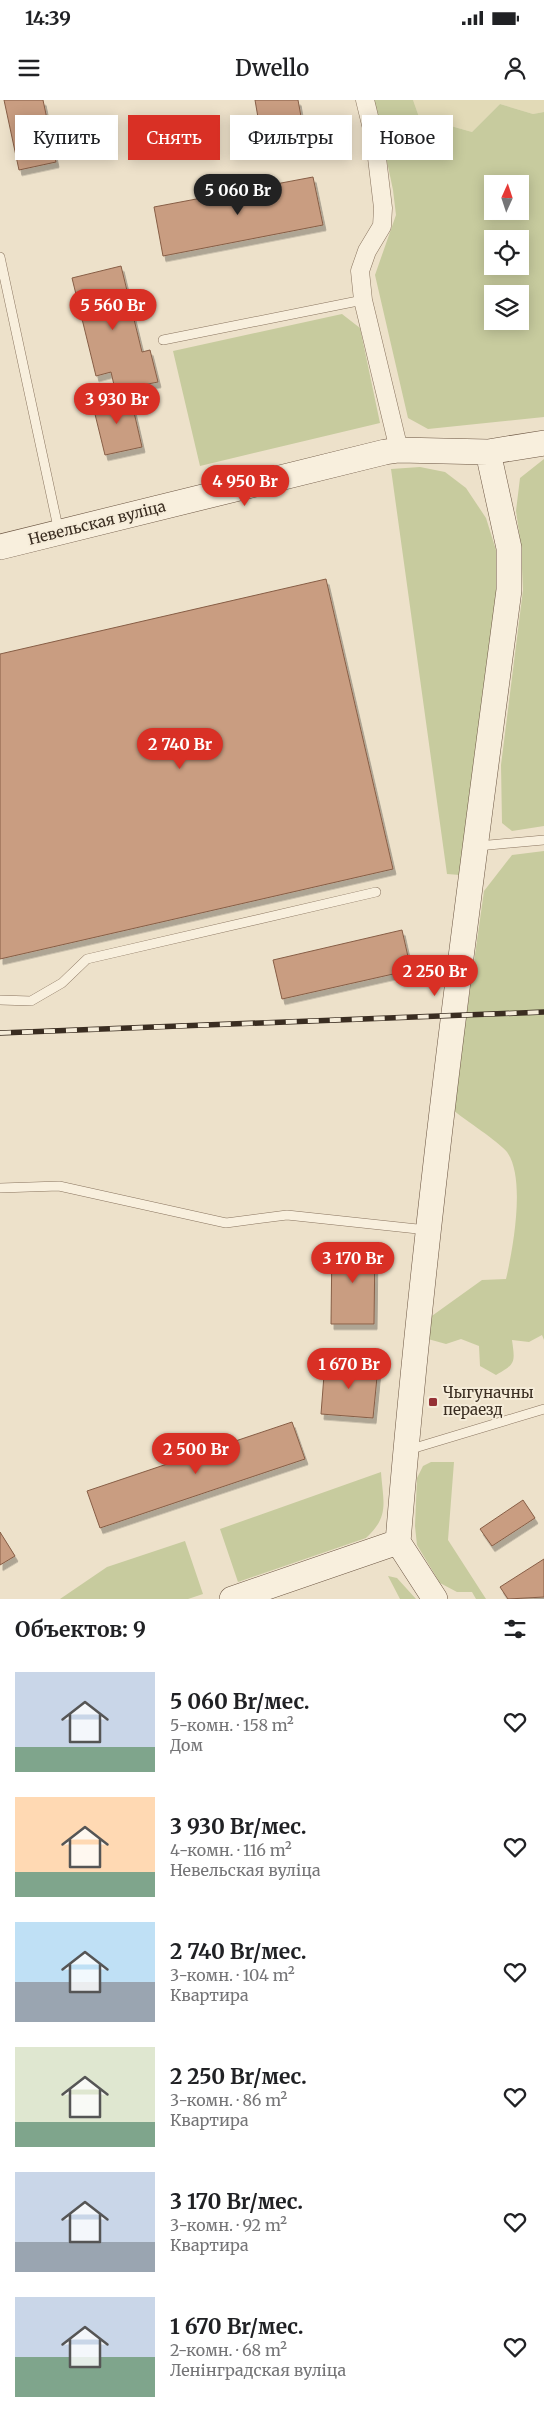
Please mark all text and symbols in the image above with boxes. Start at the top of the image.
text: 14:39 [25,6,71,30]
icon: menu [15,54,43,82]
text: Dwello [235,54,309,82]
icon: person [501,54,529,82]
chip: Купить [15,115,118,160]
chip: Снять [128,115,220,160]
chip: Фильтры [230,115,352,160]
chip: Новое [362,115,453,160]
pin: 5 060 Br [186,174,290,216]
north arrow [484,175,529,220]
map controls [484,175,529,330]
text: 5 060 Br [205,180,271,200]
button: locate [484,230,529,275]
button: layers [484,285,529,330]
pin: 5 560 Br [61,288,165,331]
text: 5 560 Br [80,295,146,315]
pin: 3 930 Br [65,382,169,425]
text: 3 930 Br [85,389,149,409]
pin: 4 950 Br [193,464,297,507]
text: 4 950 Br [212,471,278,491]
street label: Невельская вуліца [26,496,168,549]
pin: 2 740 Br [128,728,232,770]
text: 2 740 Br [148,734,212,754]
pin: 2 250 Br [383,954,487,997]
text: 2 250 Br [403,961,467,981]
pin: 3 170 Br [301,1242,405,1284]
text: 3 170 Br [322,1248,384,1268]
pin: 1 670 Br [297,1348,401,1390]
text: 1 670 Br [318,1354,380,1374]
place label: Чыгуначны пераезд [443,1383,534,1419]
marker: Чыгуначны пераезд [427,1396,439,1408]
pin: 2 500 Br [144,1432,248,1475]
text: 2 500 Br [163,1439,229,1459]
icon: filters [501,1615,529,1643]
text: Объектов: 9 [15,1616,146,1643]
text: 5 060 Br/мес. [170,1688,310,1715]
icon: home [55,1692,115,1752]
icon: heart [501,1708,529,1736]
text: 5-комн. · 158 m² [170,1715,294,1735]
text: Дом [170,1735,203,1755]
text: 3 930 Br/мес. [170,1813,307,1840]
icon: home [55,1817,115,1877]
icon: heart [501,1833,529,1861]
text: 4-комн. · 116 m² [170,1840,292,1860]
text: Невельская вуліца [170,1860,321,1880]
text: 2 740 Br/мес. [170,1938,307,1965]
icon: home [55,1942,115,2002]
icon: heart [501,1958,529,1986]
text: 3-комн. · 104 m² [170,1965,295,1985]
text: Квартира [170,1985,249,2005]
text: 2 250 Br/мес. [170,2063,307,2090]
icon: home [55,2067,115,2127]
icon: heart [501,2083,529,2111]
text: 3-комн. · 86 m² [170,2090,287,2110]
text: Квартира [170,2110,249,2130]
text: 3 170 Br/мес. [170,2188,303,2215]
icon: home [55,2192,115,2252]
icon: heart [501,2208,529,2236]
text: 3-комн. · 92 m² [170,2215,287,2235]
text: Квартира [170,2235,249,2255]
text: 1 670 Br/мес. [170,2313,303,2340]
icon: home [55,2317,115,2377]
icon: heart [501,2333,529,2361]
text: 2-комн. · 68 m² [170,2340,287,2360]
text: Ленінградская вуліца [170,2360,346,2380]

